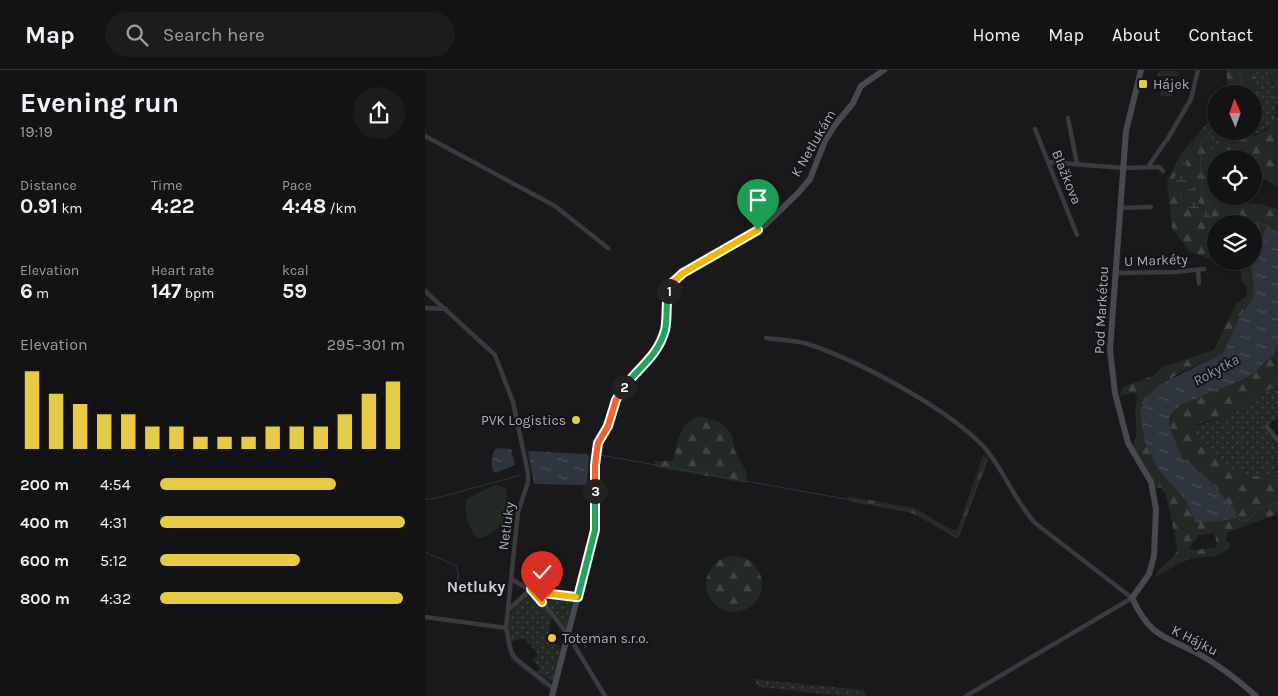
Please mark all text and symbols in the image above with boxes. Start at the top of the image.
search box [105,12,455,57]
text: Map [25,21,75,49]
icon: search [123,21,151,49]
text: Search here [163,24,265,46]
text: Home [972,24,1020,46]
text: Map [1048,24,1084,46]
text: About [1112,24,1161,46]
text: Contact [1189,24,1253,46]
place label: Hájek [1153,76,1190,93]
marker: Hájek [1137,78,1149,90]
north arrow [1207,85,1263,140]
map controls [1207,85,1262,270]
text: Evening run [20,86,179,119]
button: share [353,87,405,139]
street label: K Netlukám [787,107,840,180]
text: 19:19 [20,122,53,141]
street label: Blažkova [1048,147,1085,207]
button: locate [1207,150,1262,205]
text: Distance [20,177,77,194]
text: Time [151,177,182,194]
text: Pace [282,177,312,194]
pin [737,179,779,230]
icon: arrive [744,186,772,214]
text: 0.91 [20,194,58,218]
text: 4:22 [151,194,195,218]
text: 4:48 [282,194,326,218]
text: km [58,200,82,217]
text: /km [326,200,357,217]
button: layers [1207,215,1262,270]
street label: U Markéty [1124,251,1189,270]
text: Elevation [20,262,79,279]
text: Heart rate [151,262,214,279]
text: kcal [282,262,309,279]
street label: Pod Markétou [1091,266,1112,354]
pin: 1 [657,278,681,304]
text: 6 [20,279,33,303]
text: 147 [151,279,181,303]
text: 59 [282,279,307,303]
text: 1 [667,283,672,300]
text: m [33,285,49,302]
text: bpm [181,285,214,302]
text: Elevation [20,335,88,354]
text: 295–301 m [327,335,405,354]
water label: Rokytka [1190,350,1242,390]
pin: 2 [611,374,637,400]
text: 2 [620,379,629,396]
place label: PVK Logistics [481,412,566,429]
marker: PVK Logistics [570,414,582,426]
text: 200 m [20,475,69,494]
text: 4:54 [100,475,131,494]
pin: 3 [583,478,607,504]
text: 3 [591,483,600,500]
street label: Netluky [495,500,518,551]
text: 400 m [20,513,69,532]
text: 4:31 [100,513,127,532]
text: 600 m [20,551,69,570]
text: 5:12 [100,551,127,570]
pin [521,551,563,602]
icon: check [528,558,556,586]
district label: Netluky [447,577,505,596]
text: 800 m [20,589,70,608]
text: 4:32 [100,589,131,608]
street label: K Hájku [1169,622,1221,659]
place label: Toteman s.r.o. [562,630,649,647]
marker: Toteman s.r.o. [546,632,558,644]

